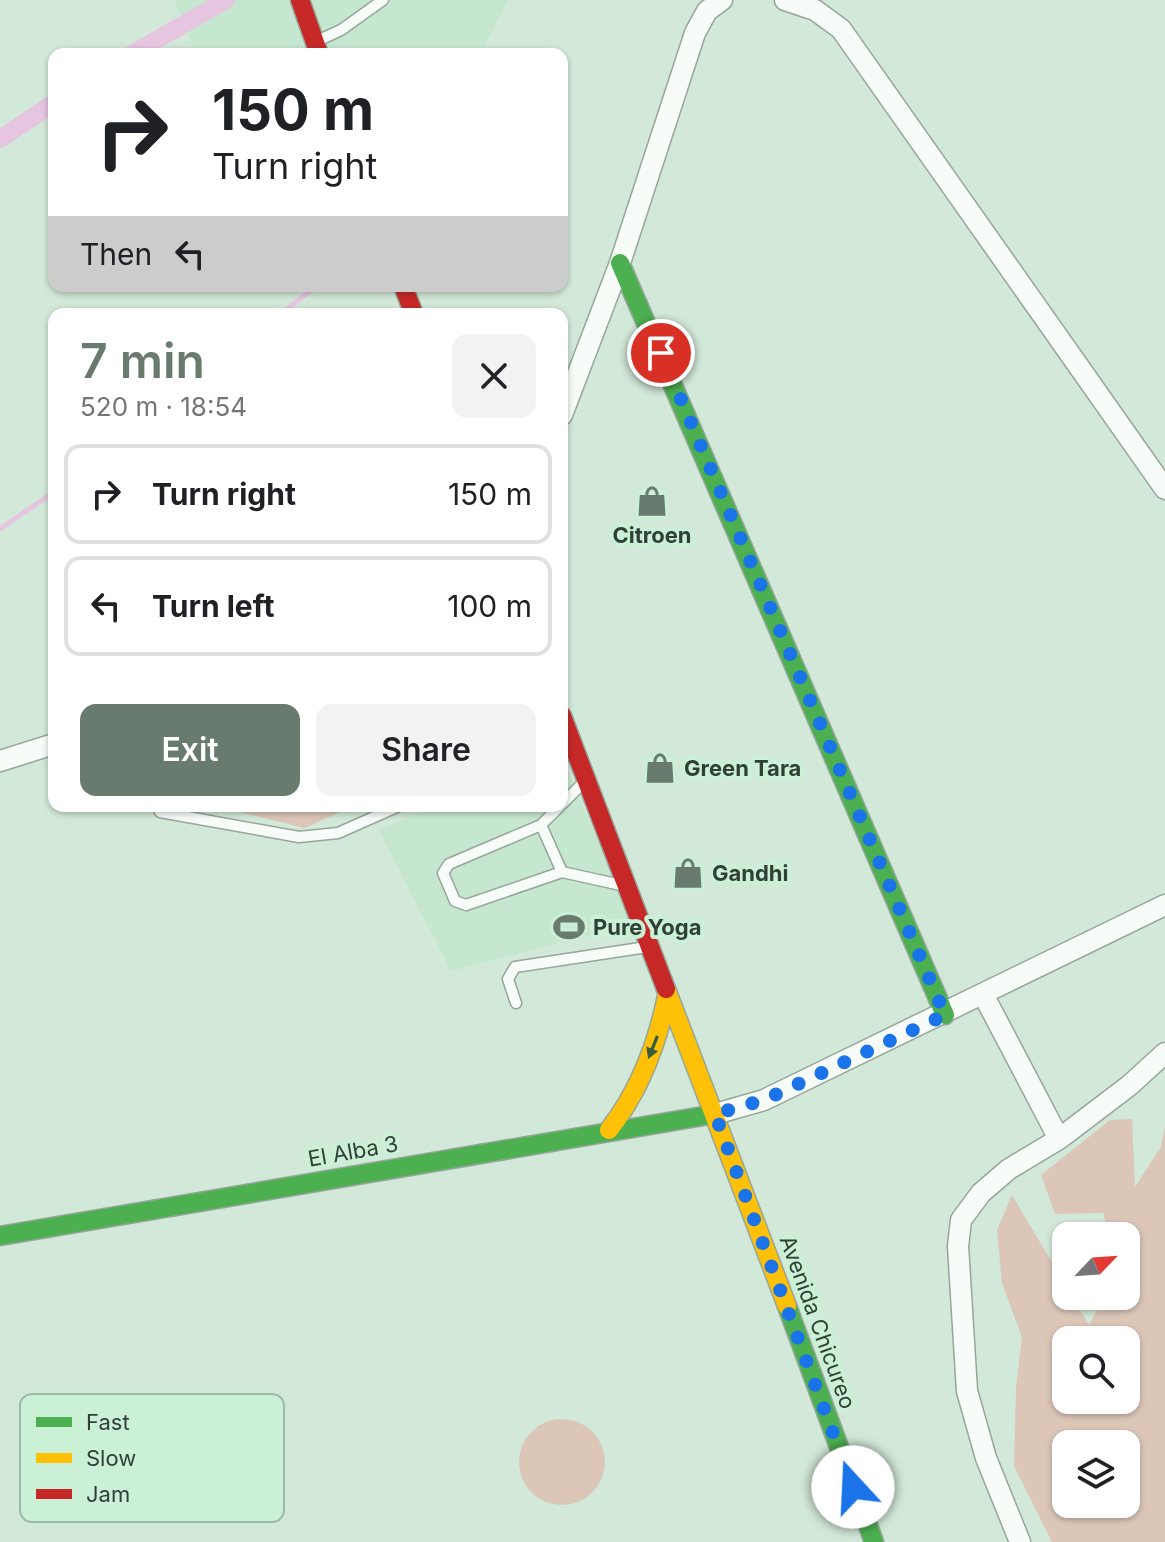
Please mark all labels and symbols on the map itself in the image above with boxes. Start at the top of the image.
pin [627,319,695,387]
shop icon: Citroen [635,484,669,518]
place label: Citroen [612,522,692,548]
shop icon: Green Tara [643,751,677,785]
place label: Green Tara [684,755,801,781]
shop icon: Gandhi [671,856,705,890]
place label: Gandhi [712,860,789,886]
sports icon: Pure Yoga [552,910,586,944]
place label: Pure Yoga [593,914,702,940]
one-way arrow [646,1035,659,1059]
street label: El Alba 3 [306,1130,400,1172]
north arrow [1052,1222,1140,1310]
street label: Avenida Chicureo [775,1232,861,1412]
legend [20,1394,284,1522]
text: Fast [86,1409,130,1435]
text: Slow [86,1445,136,1471]
position arrow [811,1445,895,1529]
text: Jam [86,1481,130,1507]

